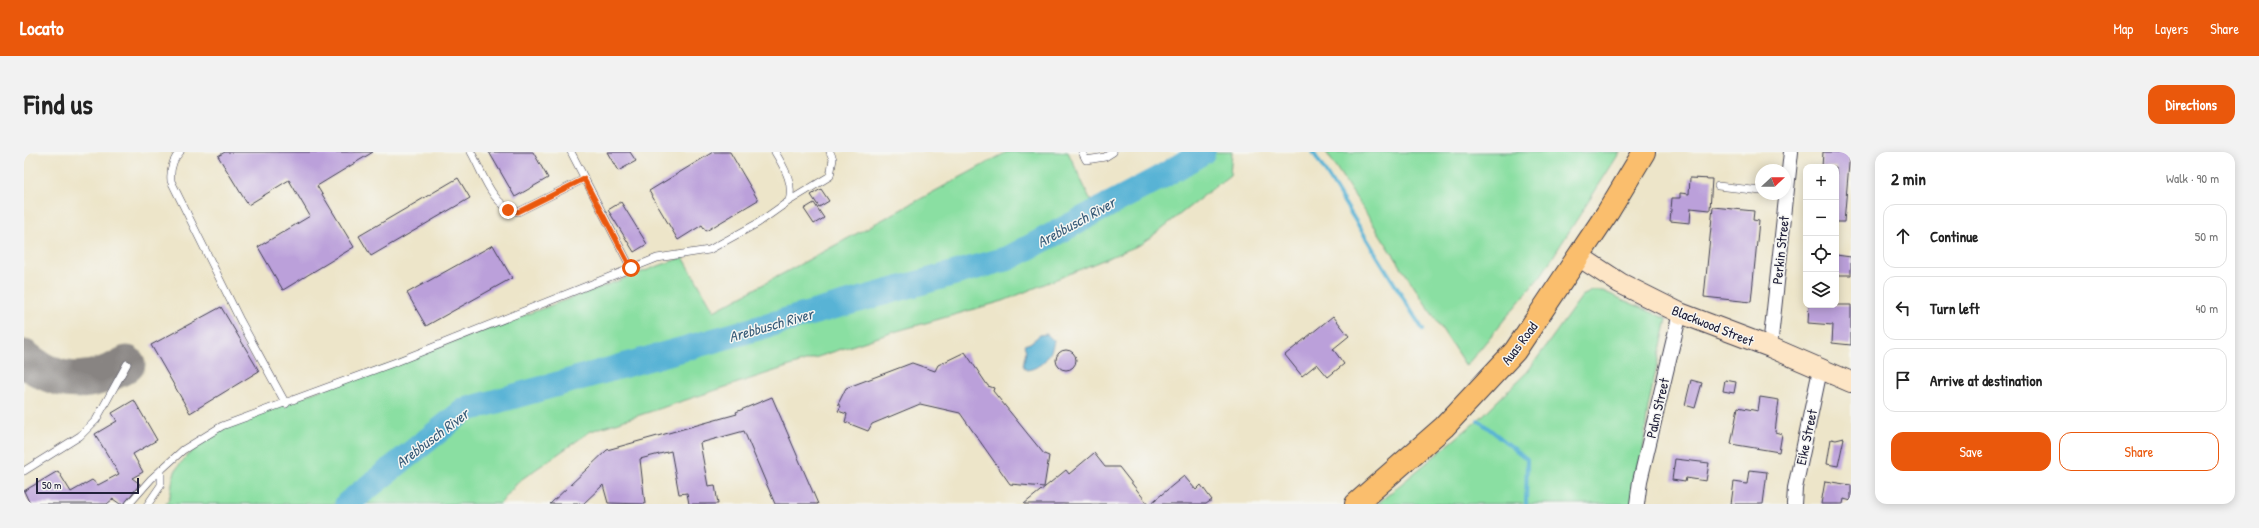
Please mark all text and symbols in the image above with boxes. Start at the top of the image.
text: Locato [20,15,64,41]
text: Map [2113,19,2133,38]
text: Layers [2155,19,2188,38]
text: Share [2210,19,2239,38]
text: Find us [24,85,93,123]
button: Directions [2148,85,2235,124]
north arrow [1755,164,1791,200]
map controls [1803,164,1839,308]
button: + [1803,164,1839,200]
text: 2 min [1891,167,1926,190]
text: Walk · 90 m [2166,169,2219,187]
water label: Arebbusch River [1033,191,1121,252]
button: − [1803,200,1839,236]
route end [499,201,517,219]
street label: Perkin Street [1767,215,1793,285]
icon: ahead [1892,225,1914,247]
text: Continue [1930,226,1978,247]
text: 50 m [2195,227,2218,245]
button: locate [1803,236,1839,272]
route start [622,259,640,277]
button: layers [1803,272,1839,308]
icon: left [1892,297,1914,319]
text: Turn left [1930,298,1980,319]
text: 40 m [2195,299,2218,317]
street label: Blackwood Street [1669,300,1757,350]
water label: Arebbusch River [726,302,818,347]
street label: Auas Road [1497,317,1542,368]
icon: arrive [1892,369,1914,391]
text: Arrive at destination [1930,370,2042,391]
street label: Palm Street [1641,376,1673,440]
water label: Arebbusch River [391,402,475,472]
street label: Eike Street [1791,407,1821,467]
button: Save [1891,432,2051,471]
button: Share [2059,432,2219,471]
scale bar [36,476,139,495]
text: 50 m [42,478,62,492]

